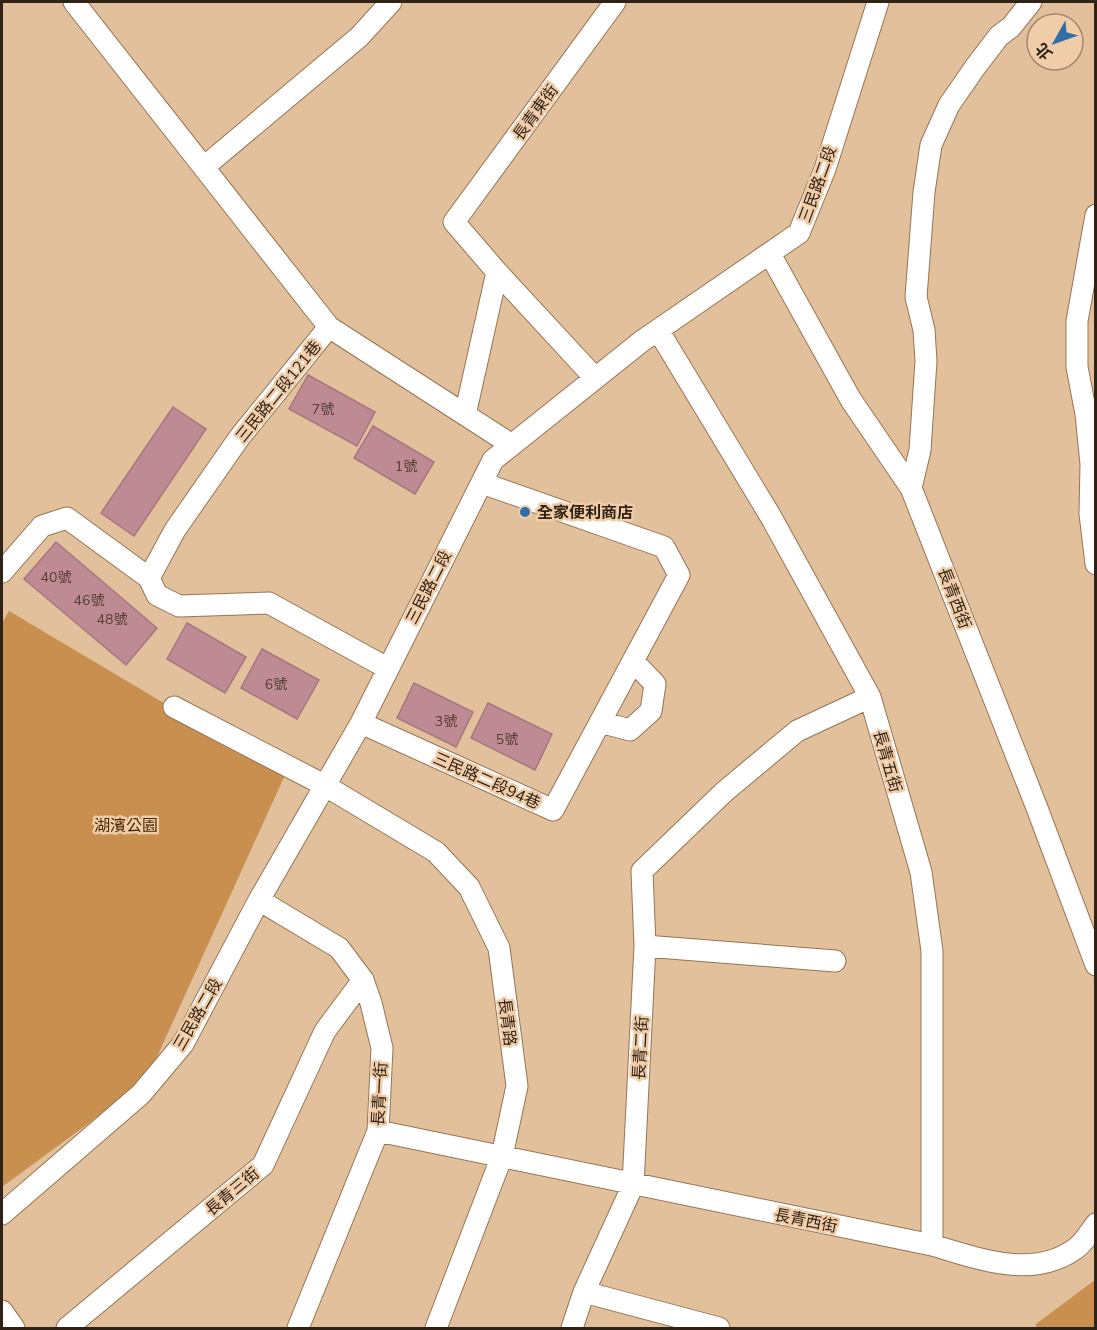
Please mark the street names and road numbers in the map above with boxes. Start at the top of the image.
street label: 長青東街 [508,80,564,145]
street label: 三民路二段 [794,143,842,226]
street label: 三民路二段121巷 [231,336,327,447]
street label: 三民路二段 [401,547,457,628]
street label: 長青西街 [932,565,976,632]
street label: 長青五街 [868,727,906,795]
street label: 三民路二段94巷 [429,747,544,814]
street label: 三民路二段 [168,974,227,1055]
street label: 長青路 [493,997,521,1047]
street label: 長青二街 [628,1016,654,1081]
street label: 長青一街 [367,1062,393,1127]
street label: 長青三街 [201,1163,264,1221]
street label: 長青西街 [772,1204,839,1238]

